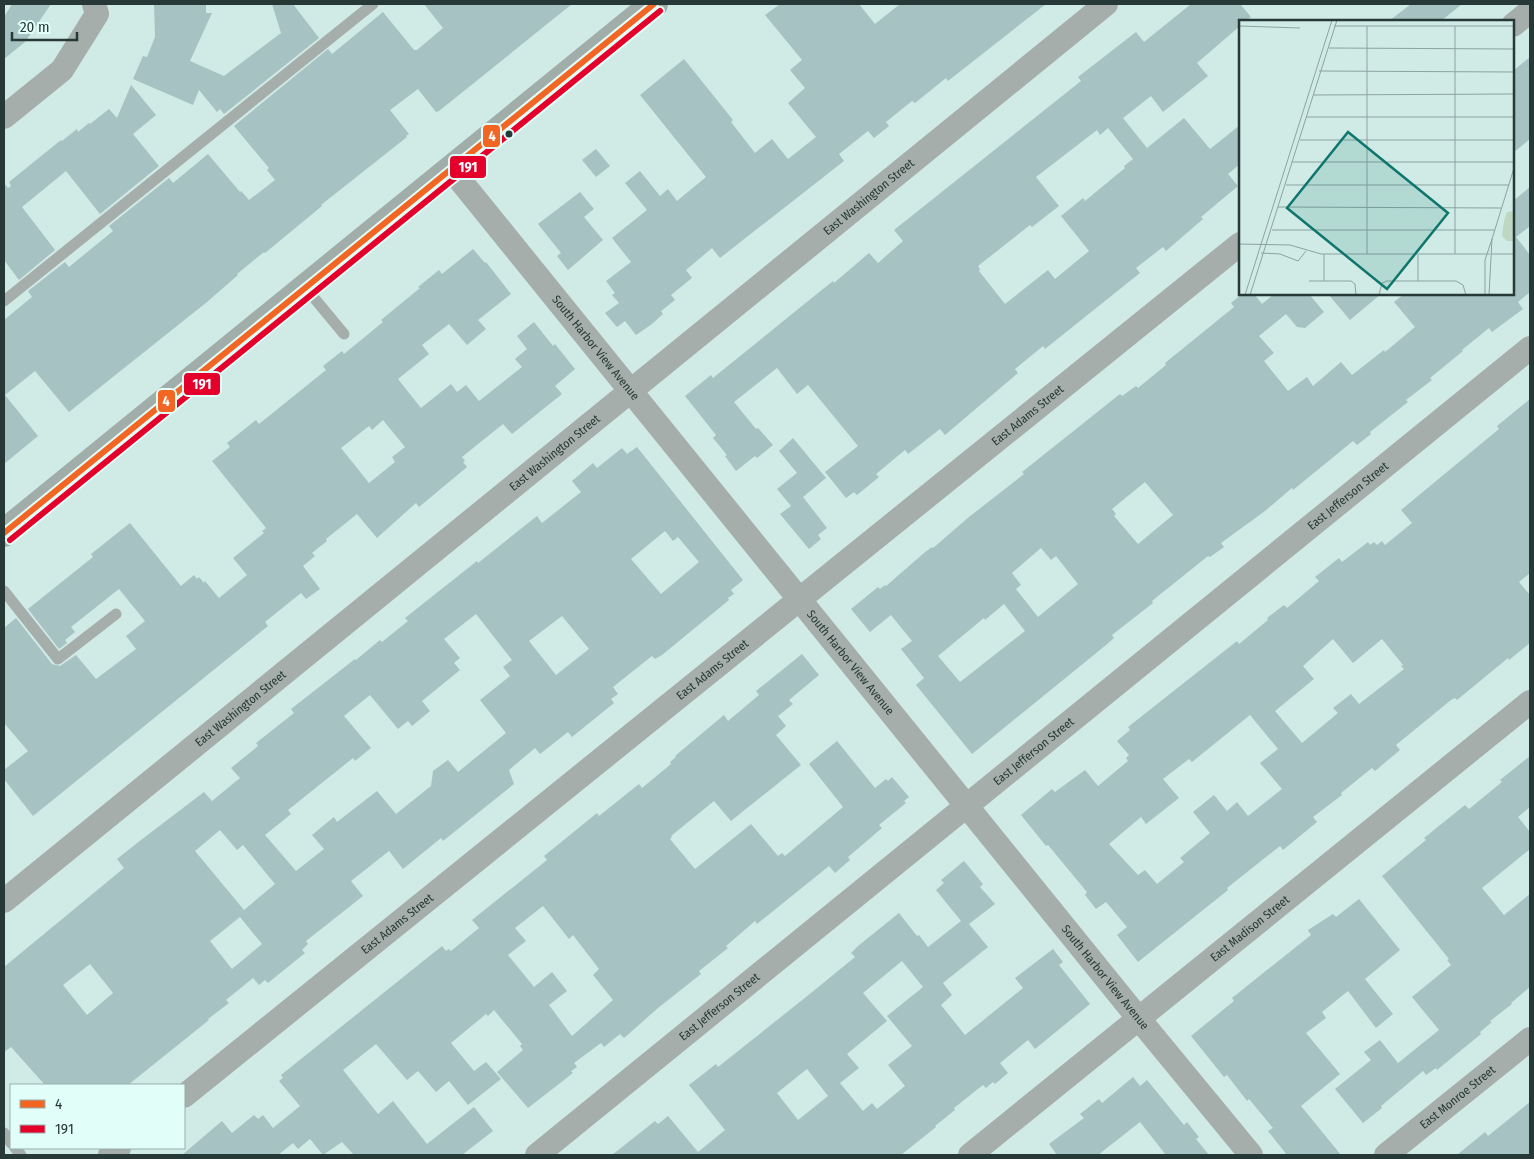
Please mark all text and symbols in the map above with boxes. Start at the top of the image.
scale bar [12,10,78,42]
text: 20 m [20,18,50,36]
inset map [1239,20,1514,295]
line badge: 4 [482,124,501,148]
text: 4 [488,128,496,145]
unlabelled marker [504,129,514,139]
line badge: 191 [449,155,487,179]
street label: East Washington Street [821,156,917,238]
text: 191 [459,159,477,176]
street label: South Harbor View Avenue [549,293,642,403]
line badge: 191 [183,372,221,396]
text: 191 [193,376,211,393]
street label: East Adams Street [989,382,1067,449]
line badge: 4 [157,389,176,413]
text: 4 [162,393,170,410]
street label: East Washington Street [506,412,603,494]
street label: East Jefferson Street [1305,459,1391,533]
street label: South Harbor View Avenue [804,607,897,718]
street label: East Adams Street [674,636,751,703]
street label: East Washington Street [192,667,289,750]
street label: East Jefferson Street [991,714,1077,788]
street label: East Adams Street [358,891,436,957]
street label: East Madison Street [1208,893,1292,965]
street label: South Harbor View Avenue [1059,922,1152,1033]
street label: East Jefferson Street [676,970,763,1044]
street label: East Monroe Street [1417,1063,1498,1132]
legend [10,1084,185,1149]
text: 4 [55,1095,62,1113]
text: 191 [55,1120,74,1138]

